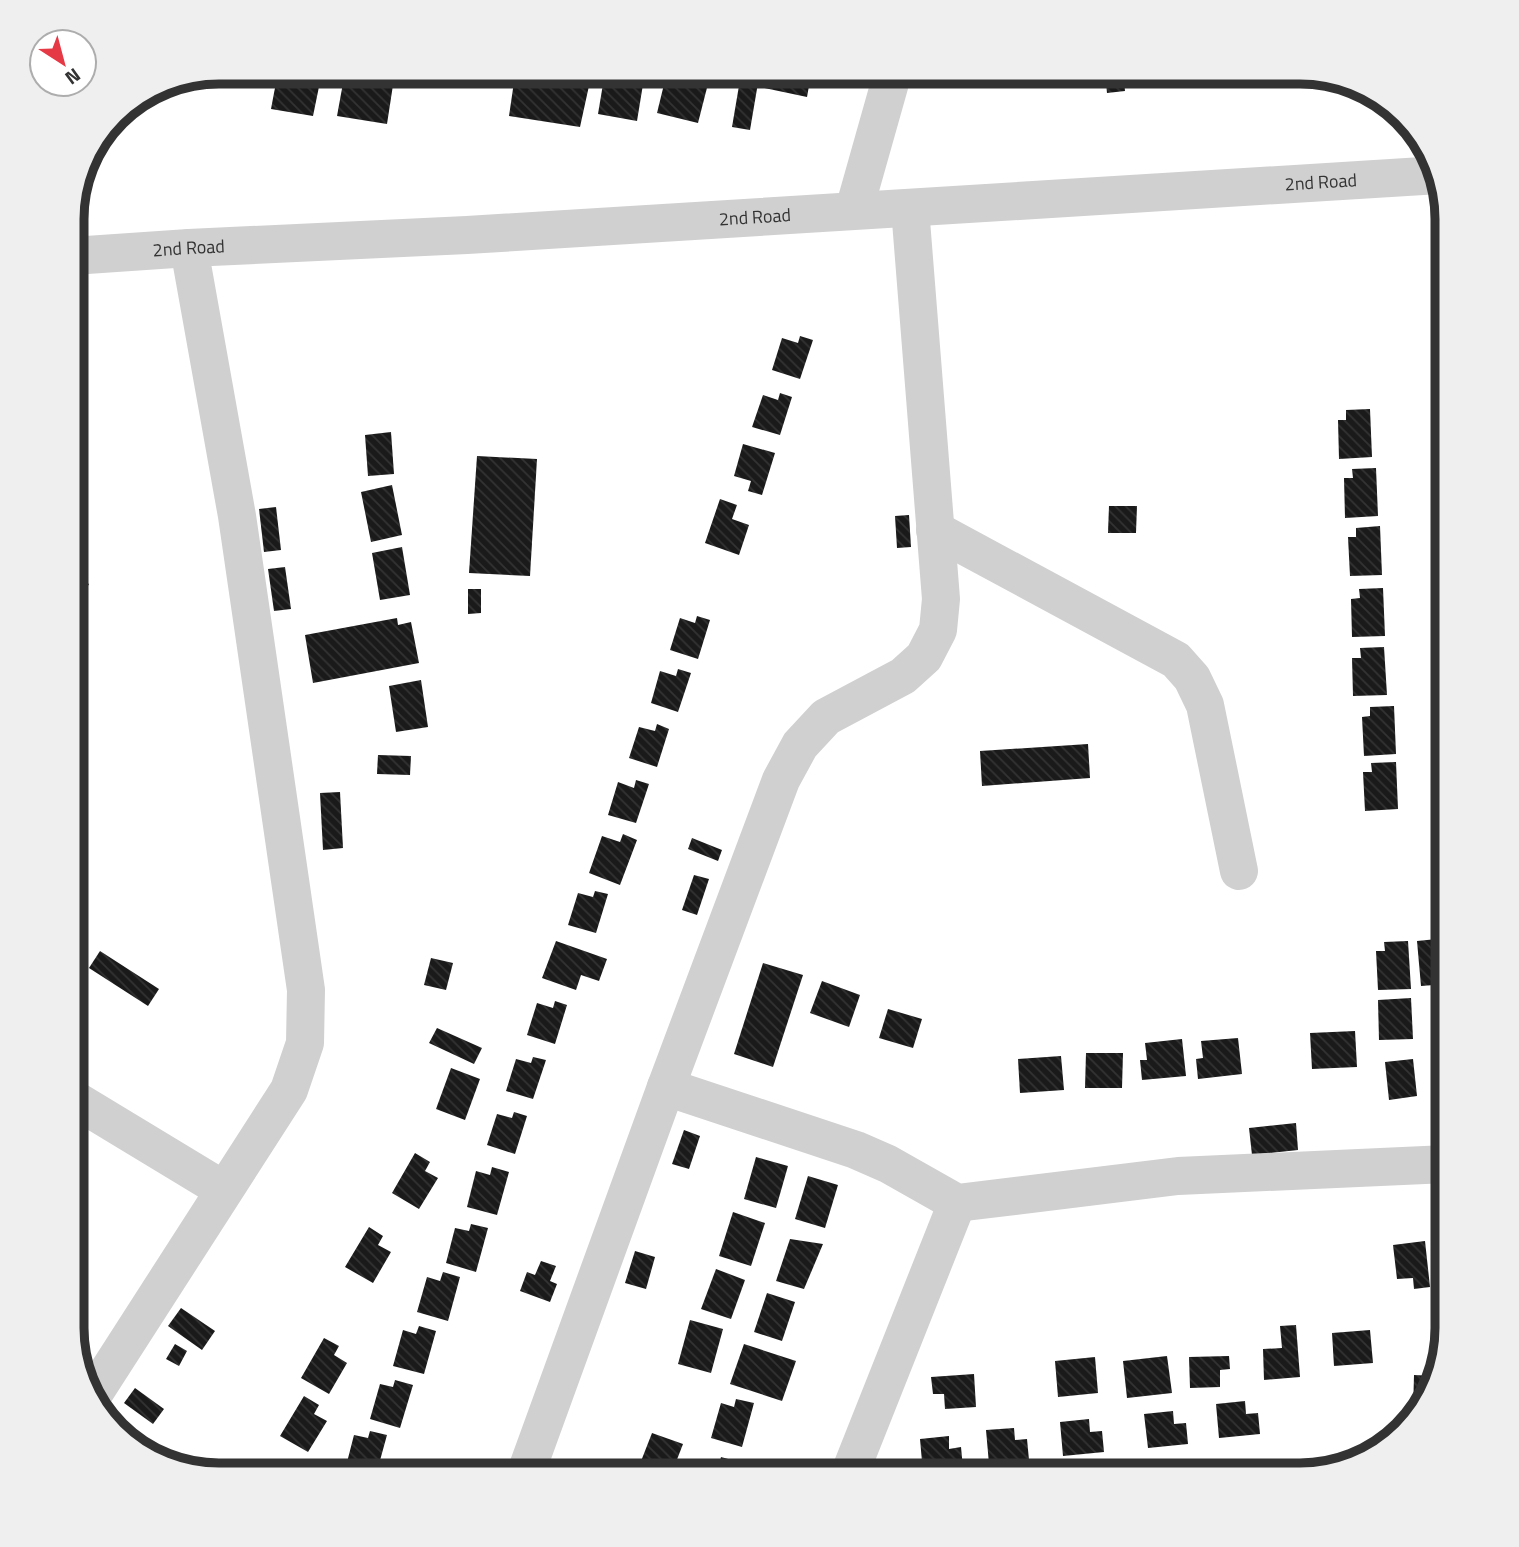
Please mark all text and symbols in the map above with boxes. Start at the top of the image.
north arrow [28,28,98,98]
text: N [59,62,87,93]
street label: 2nd Road [1284,166,1358,197]
street label: 2nd Road [718,201,792,232]
street label: 2nd Road [152,232,225,263]

